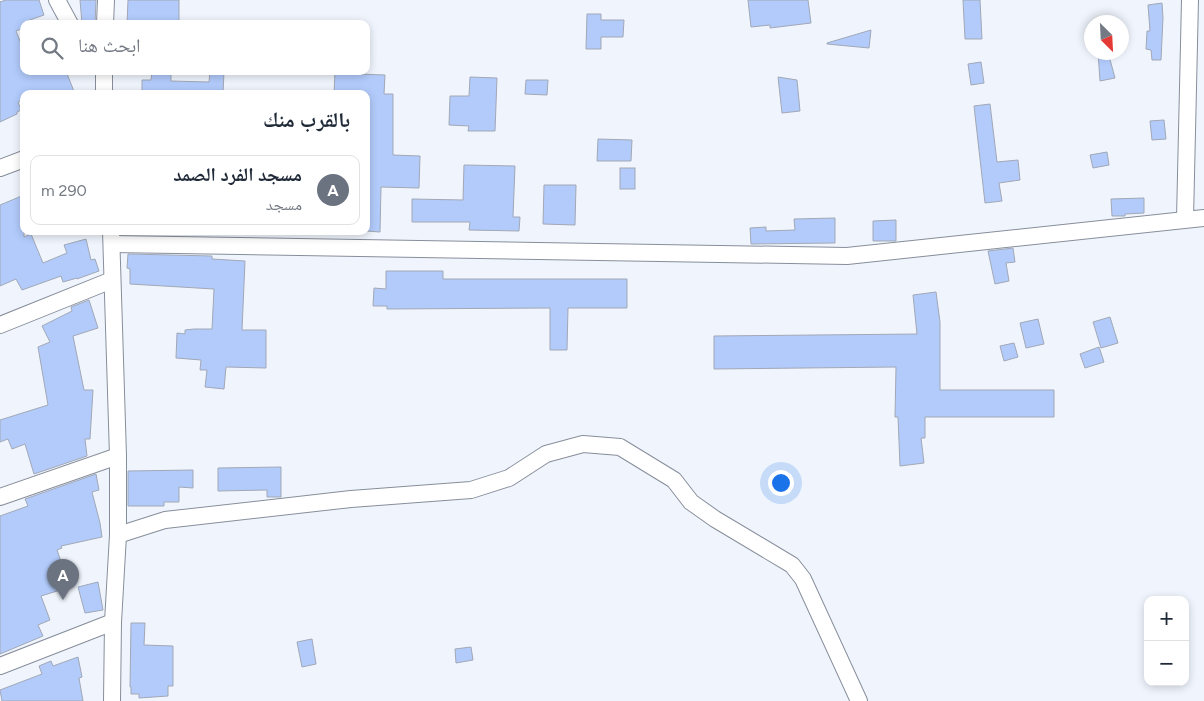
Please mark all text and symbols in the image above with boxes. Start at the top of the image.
north arrow [1084,15,1129,60]
search box [20,20,370,75]
icon: search [38,34,66,62]
text: ابحث هنا [78,34,141,57]
text: بالقرب منك [263,107,350,132]
text: مسجد الفرد الصمد [173,163,302,186]
text: 290 m [41,181,87,200]
text: A [327,181,339,200]
text: مسجد [266,195,302,214]
your location [768,470,794,496]
pin: A [47,559,79,600]
map controls [1144,596,1189,686]
button: + [1144,596,1189,641]
button: − [1144,641,1189,686]

